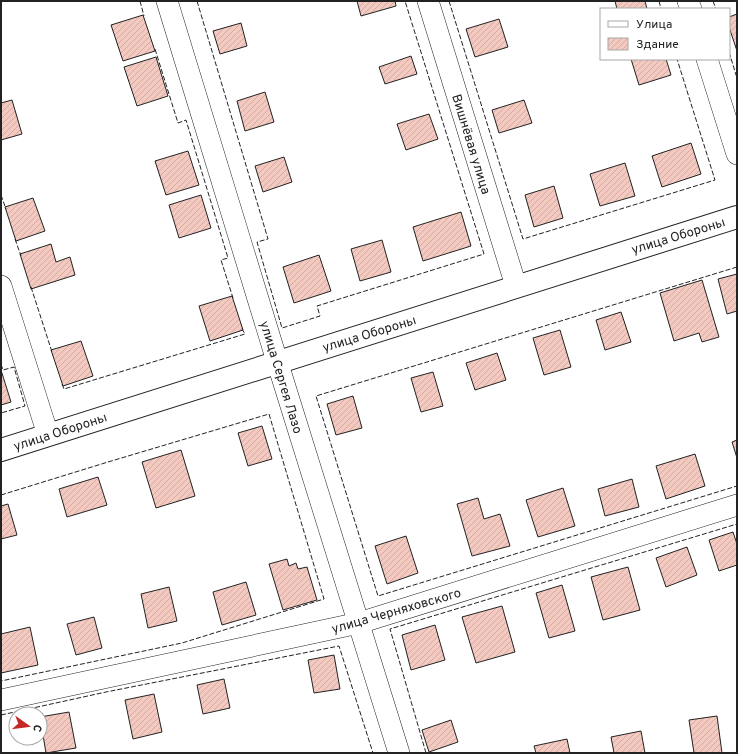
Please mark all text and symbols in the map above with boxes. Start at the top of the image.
legend [600,8,730,60]
text: Улица [636,17,672,33]
text: Здание [636,37,679,53]
street label: Вишнёвая улица [447,93,493,197]
street label: улица Обороны [630,215,727,259]
street label: улица Обороны [321,313,418,357]
street label: улица Сергея Лазо [255,319,305,436]
street label: улица Обороны [12,410,109,456]
street label: улица Черняховского [330,586,463,638]
north arrow [8,706,48,746]
text: С [29,723,44,733]

